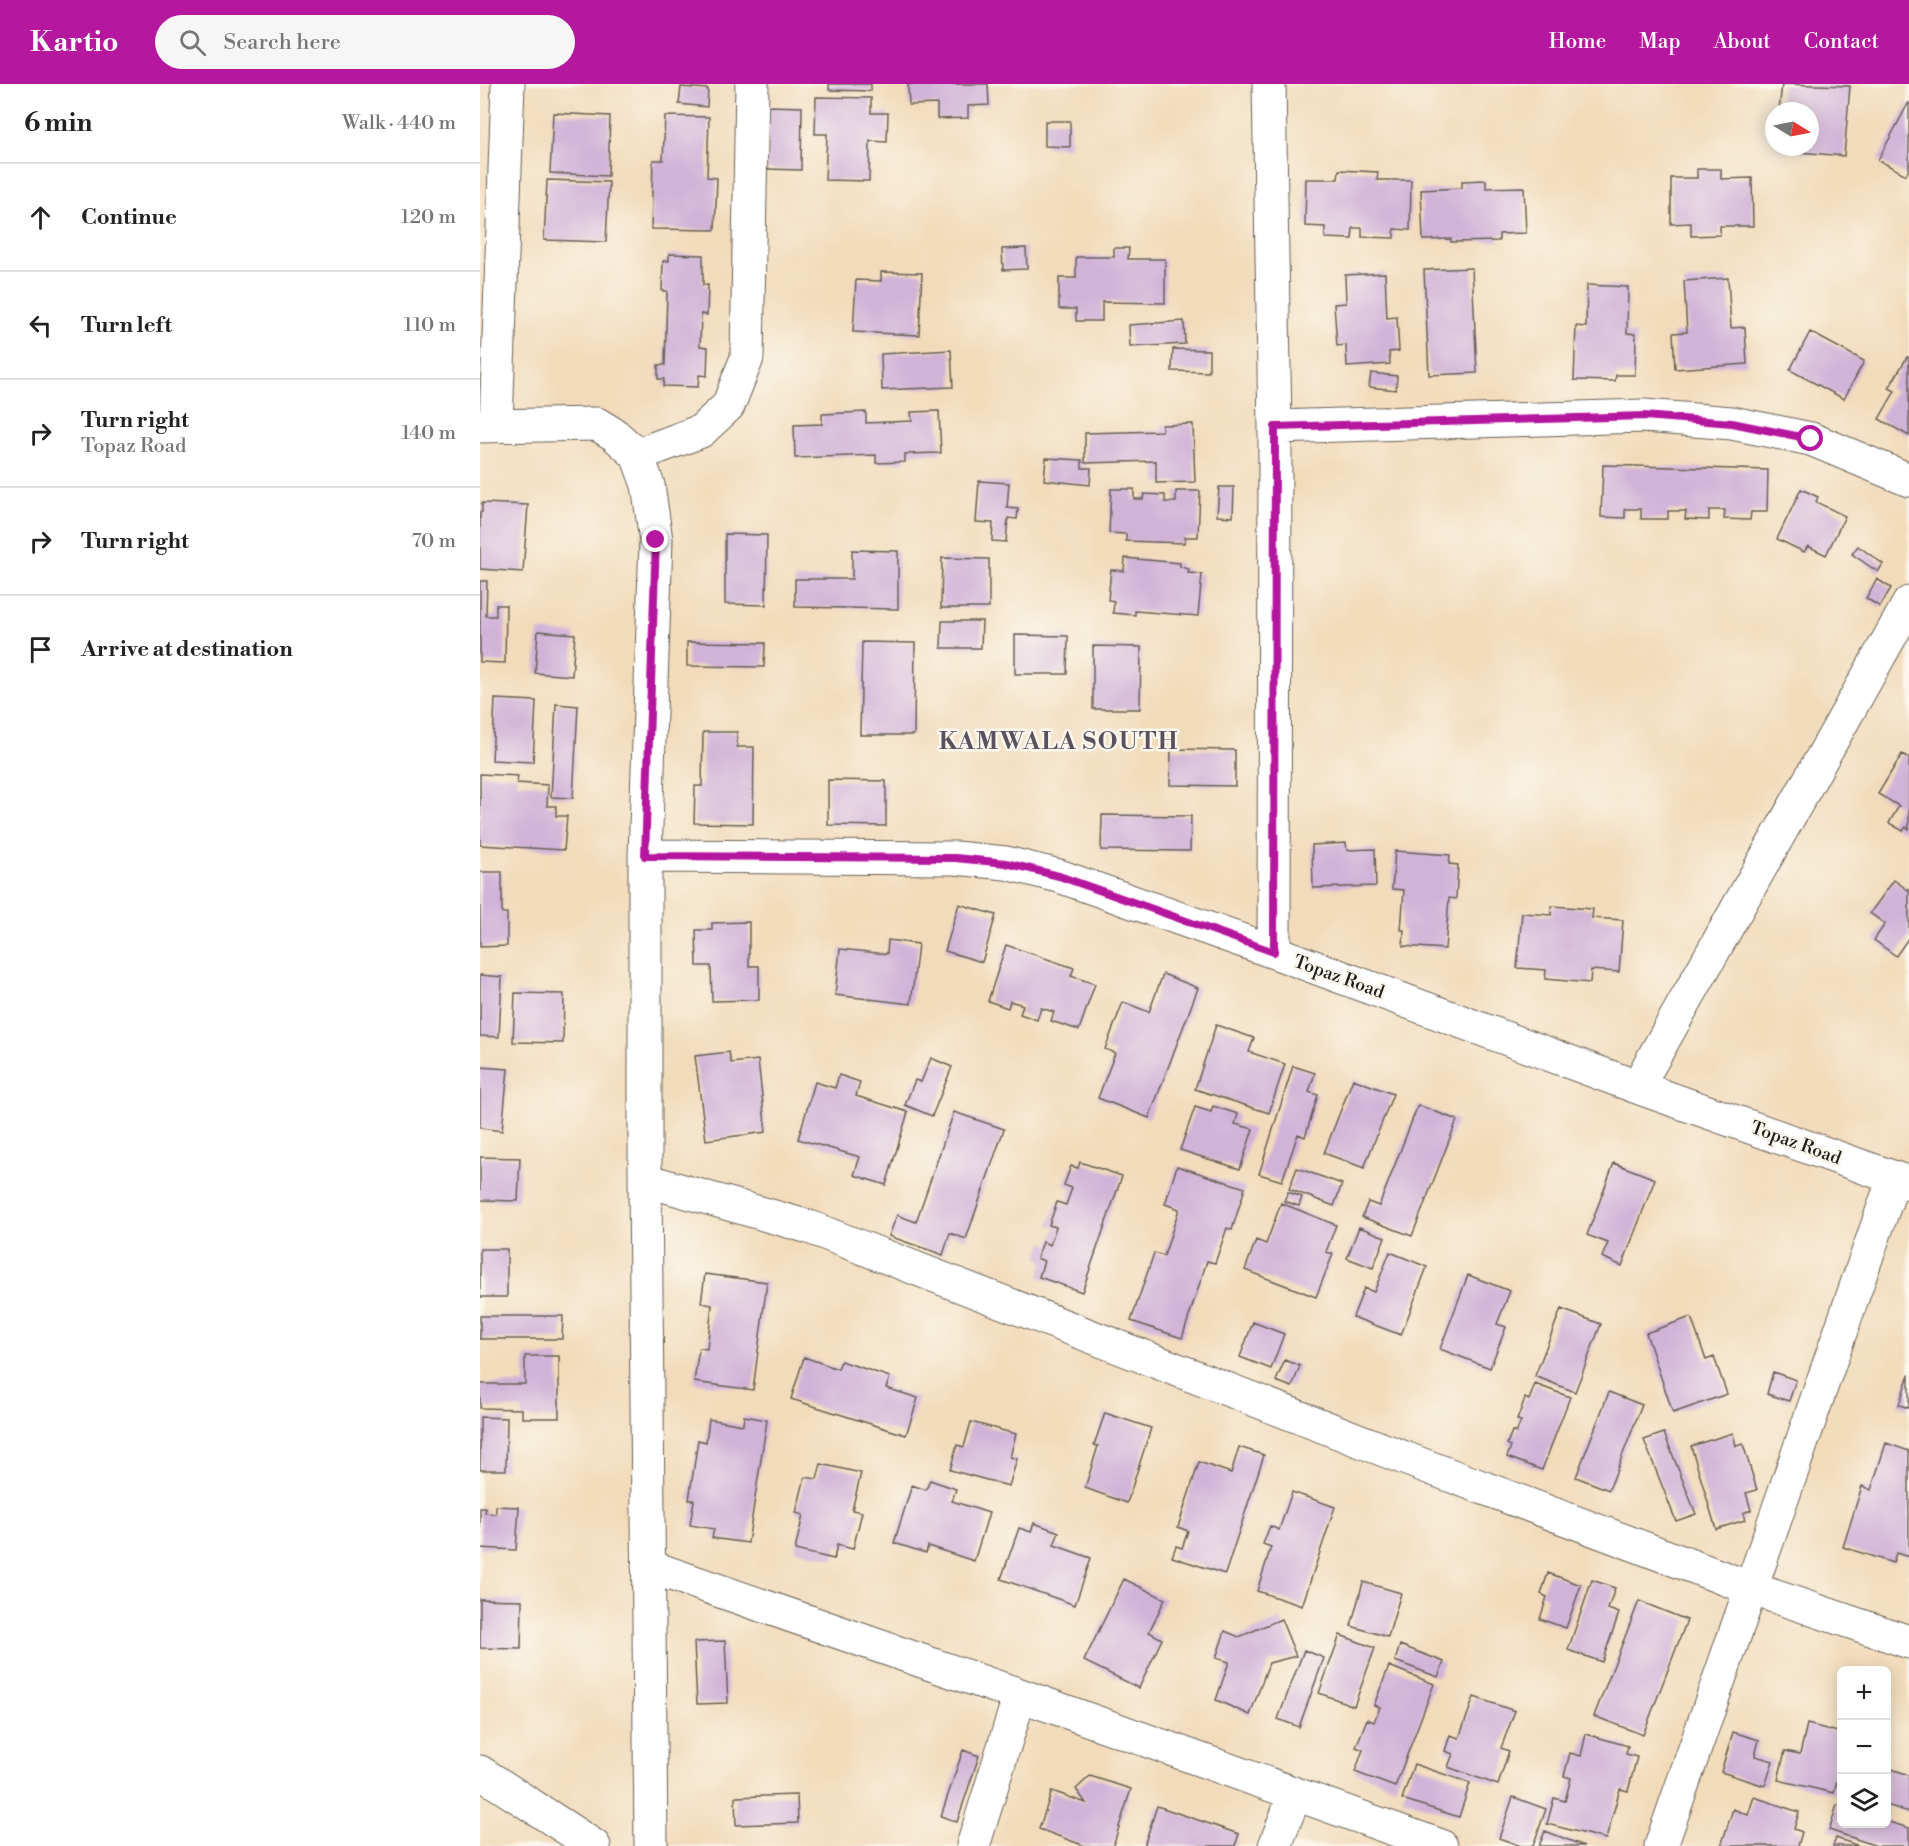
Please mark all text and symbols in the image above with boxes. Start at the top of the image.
search box [155,15,575,69]
text: Kartio [30,25,119,60]
icon: search [176,26,209,59]
text: Search here [224,29,341,56]
text: Home [1549,29,1606,55]
text: Map [1639,29,1681,55]
text: About [1714,29,1771,55]
text: Contact [1804,29,1879,55]
north arrow [1765,102,1819,156]
text: 6 min [24,107,92,139]
text: Walk · 440 m [342,111,456,136]
icon: ahead [24,201,57,234]
text: Continue [81,204,177,231]
text: 120 m [401,205,456,230]
icon: left [24,309,57,342]
text: Turn left [81,312,172,339]
text: 110 m [404,313,456,338]
text: Turn right [81,407,189,434]
icon: right [24,417,57,450]
text: 140 m [401,421,456,446]
route start [1797,425,1823,451]
text: Topaz Road [81,434,186,459]
icon: right [24,525,57,558]
route end [642,526,668,552]
text: Turn right [81,528,189,555]
text: 70 m [412,529,456,554]
icon: arrive [24,633,57,666]
text: Arrive at destination [81,636,293,663]
district label: KAMWALA SOUTH [939,727,1179,757]
street label: Topaz Road [1291,950,1388,1004]
street label: Topaz Road [1748,1116,1845,1170]
map controls [1837,1666,1891,1828]
button: + [1837,1666,1891,1720]
button: − [1837,1720,1891,1774]
button: layers [1837,1774,1891,1828]

